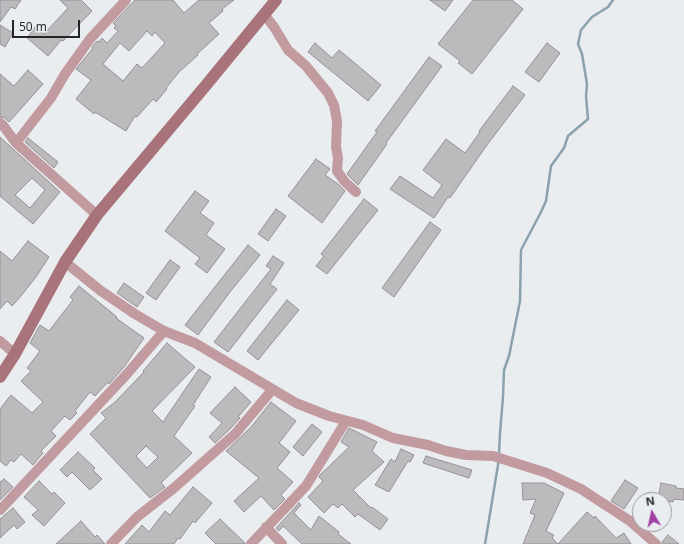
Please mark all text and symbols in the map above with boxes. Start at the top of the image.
scale bar [14,12,82,38]
text: 50 m [19,18,47,35]
north arrow [632,492,672,532]
text: N [645,493,656,509]

